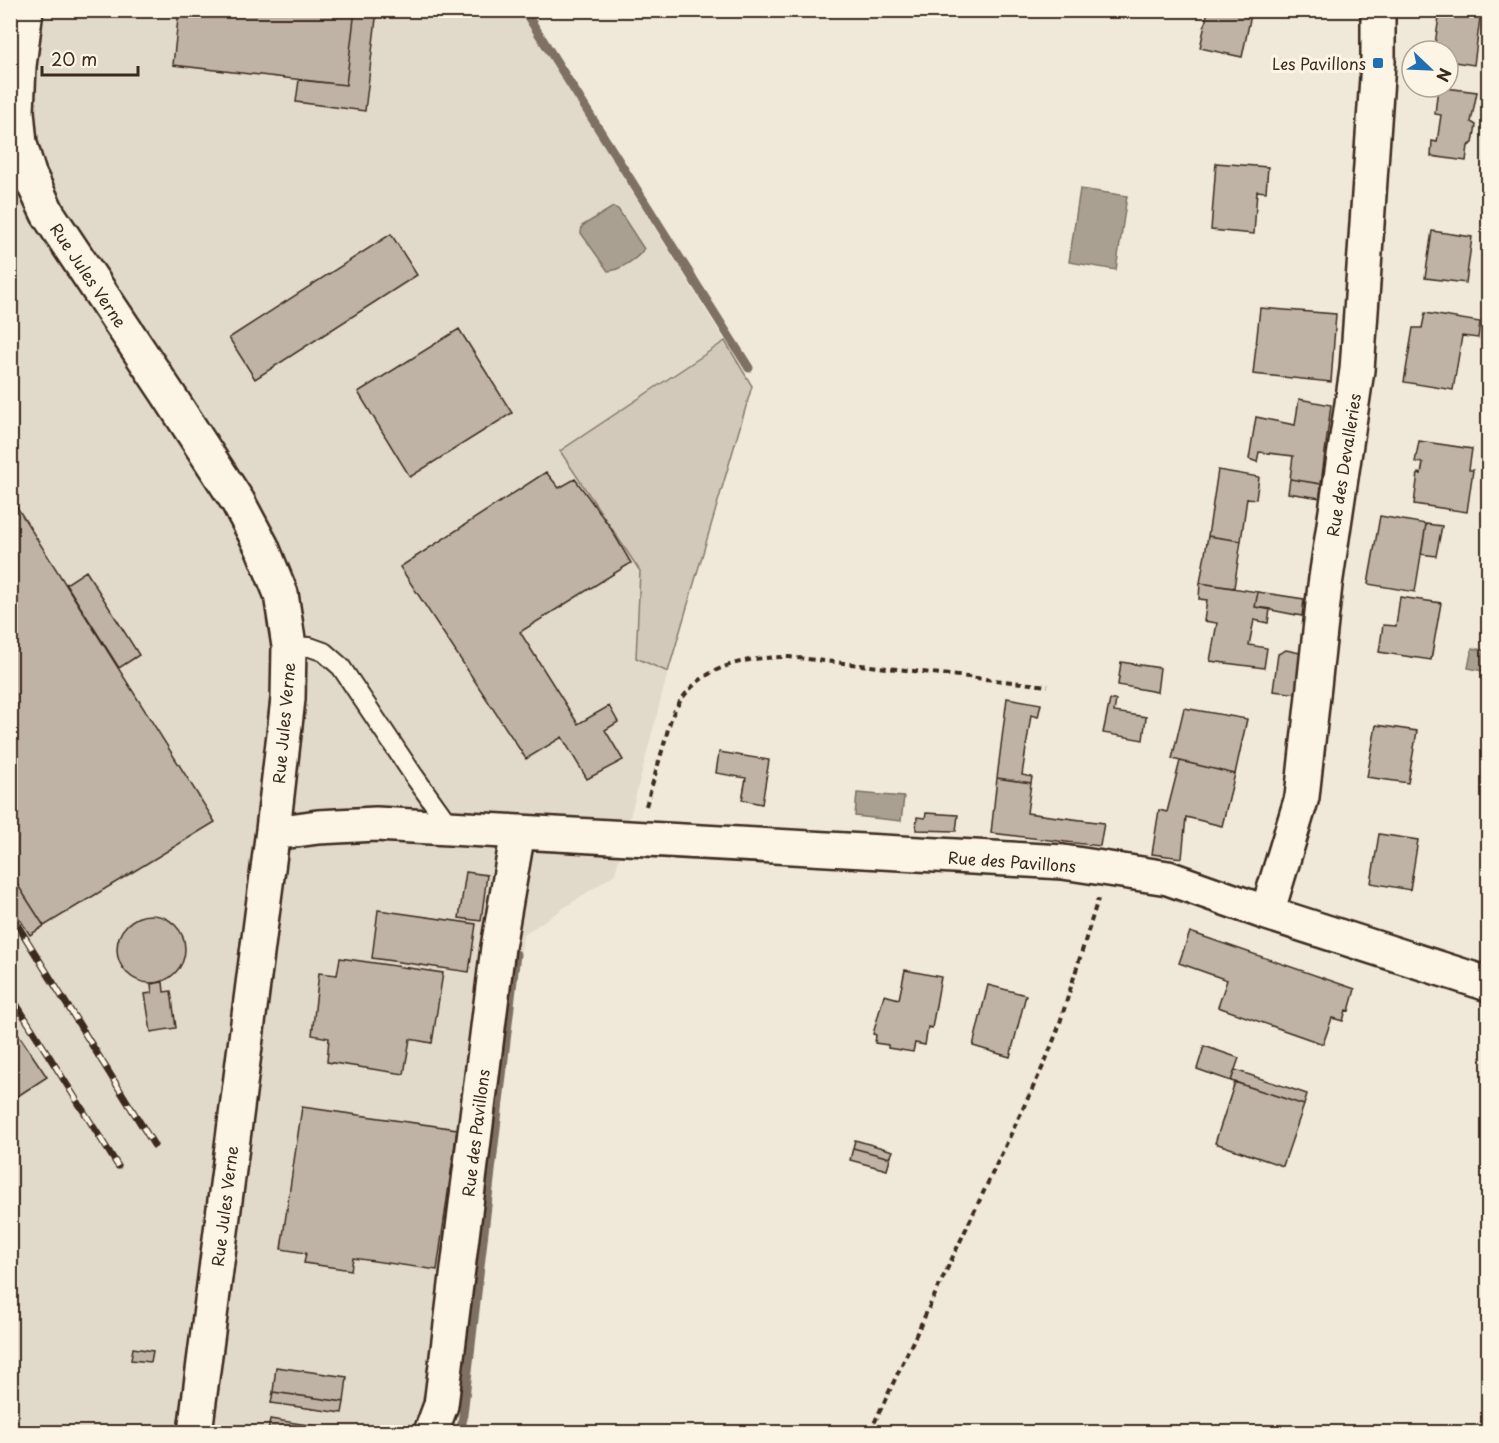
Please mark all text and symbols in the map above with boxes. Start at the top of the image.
scale bar [42,39,138,77]
north arrow [1400,39,1460,99]
text: 20 m [51,45,97,72]
place label: Les Pavillons [1272,51,1366,75]
marker: Les Pavillons [1371,56,1385,70]
text: N [1431,65,1458,86]
street label: Rue Jules Verne [45,218,133,332]
street label: Rue des Devalleries [1320,392,1366,538]
street label: Rue Jules Verne [266,661,300,785]
street label: Rue des Pavillons [947,845,1077,877]
street label: Rue des Pavillons [455,1068,495,1198]
street label: Rue Jules Verne [205,1144,243,1268]

